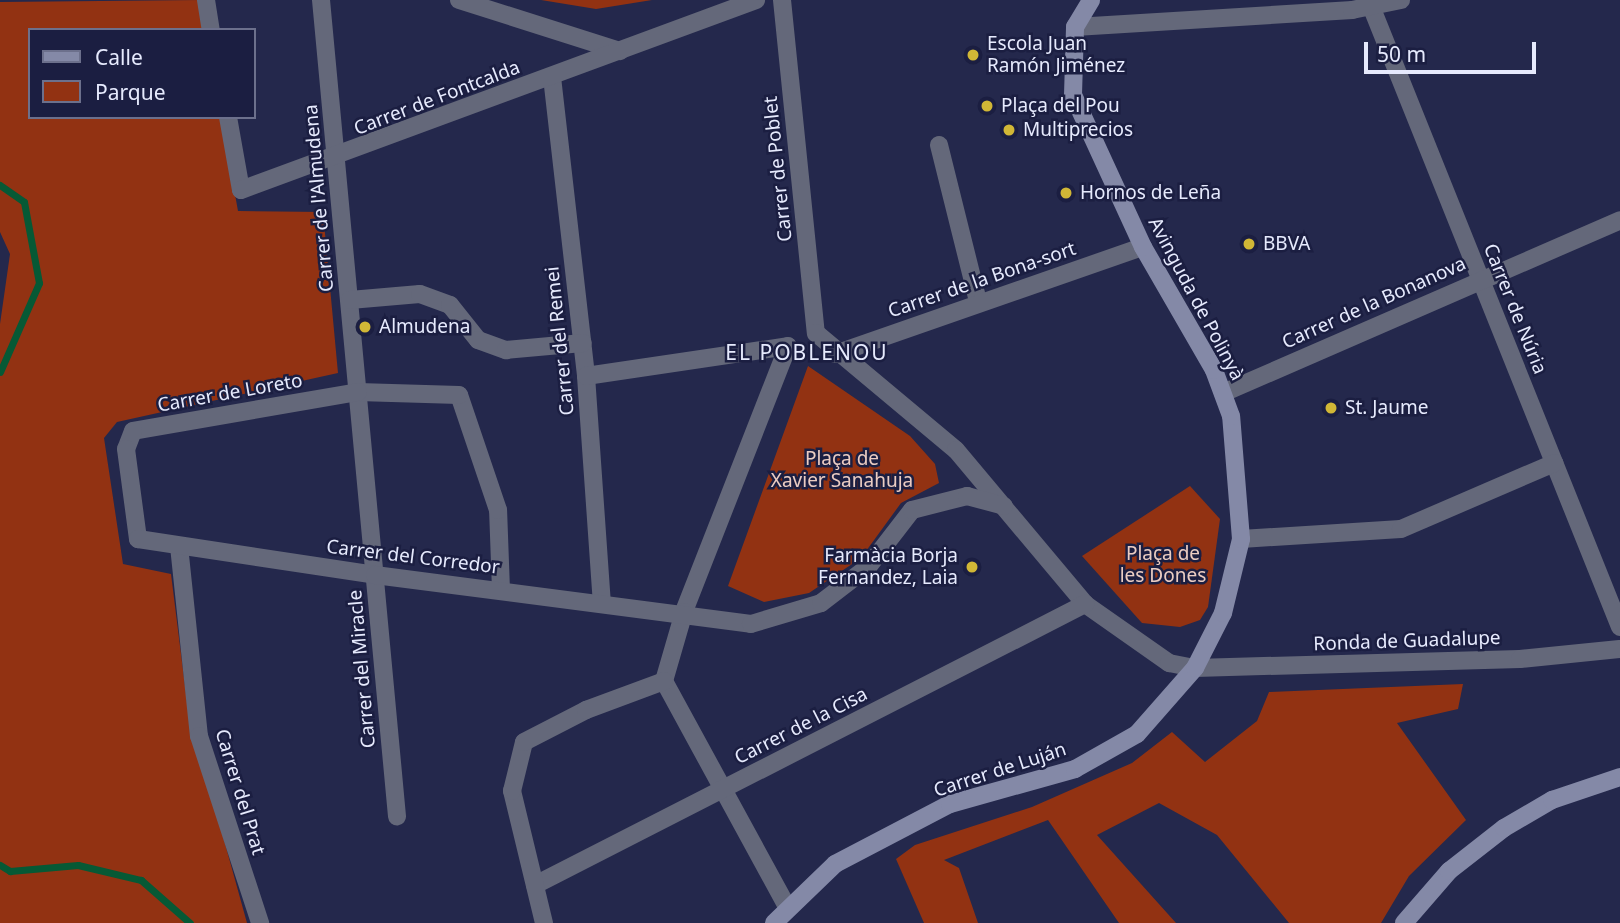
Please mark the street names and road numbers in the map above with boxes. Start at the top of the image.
street label: Carrer de Fontcalda [351,56,523,140]
street label: Carrer de Poblet [759,95,797,243]
street label: Carrer de l'Almudena [299,103,339,293]
street label: Avinguda de Polinyà [1143,214,1249,384]
street label: Carrer de la Bona-sort [885,237,1079,323]
street label: Carrer de Núria [1479,241,1551,377]
street label: Carrer de la Bonanova [1279,252,1469,354]
street label: Carrer del Remei [541,265,579,417]
street label: Carrer de Loreto [156,369,304,417]
street label: Carrer del Corredor [325,535,501,579]
street label: Carrer del Miracle [344,589,380,749]
street label: Ronda de Guadalupe [1313,626,1501,656]
street label: Carrer de la Cisa [731,683,871,769]
street label: Carrer del Prat [210,726,270,858]
street label: Carrer de Luján [931,738,1069,802]

